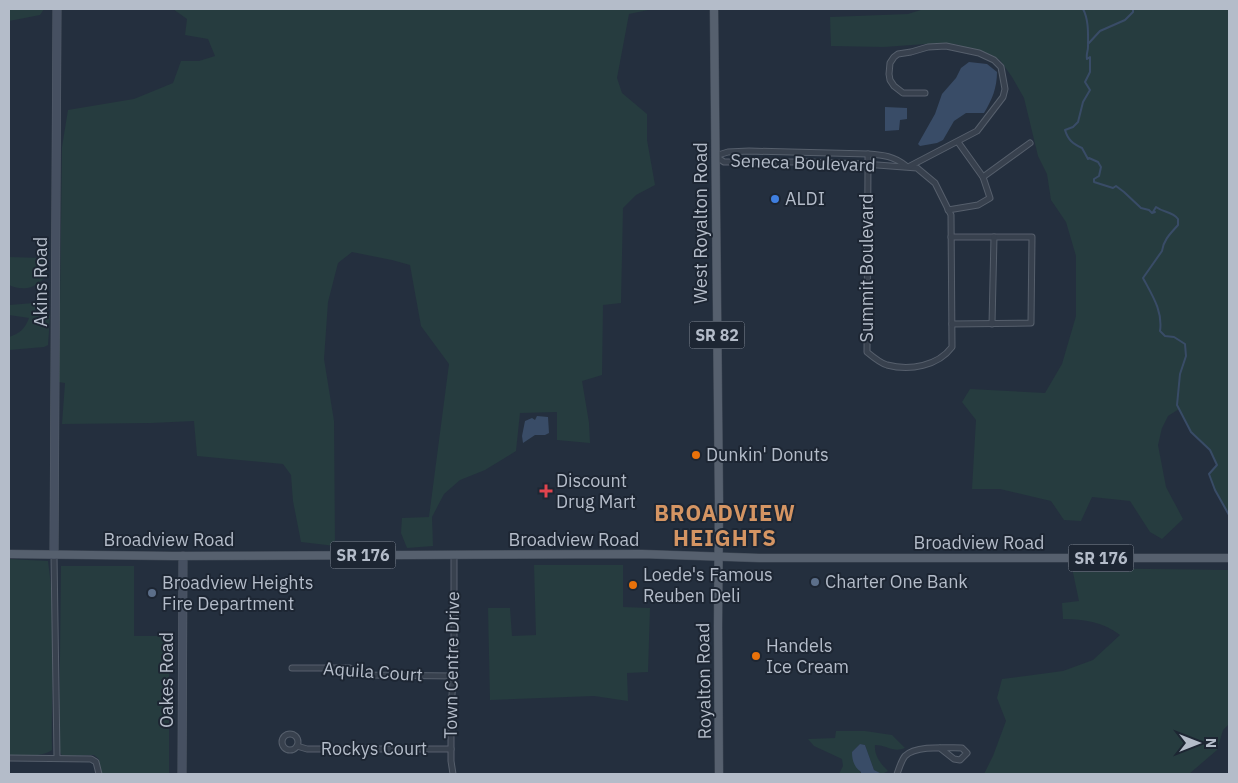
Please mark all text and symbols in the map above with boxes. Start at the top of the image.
street label: West Royalton Road [689,142,712,304]
street label: Seneca Boulevard [730,148,876,177]
place label: ALDI [785,187,825,210]
marker: ALDI [769,193,781,205]
street label: Summit Boulevard [855,193,878,343]
street label: Akins Road [29,237,52,327]
road number: SR 82 [690,322,744,348]
place label: Dunkin' Donuts [706,443,829,466]
marker: Dunkin' Donuts [690,449,702,461]
place label: Discount Drug Mart [556,469,636,513]
marker: Discount Drug Mart [540,485,552,497]
district label: BROADVIEW HEIGHTS [654,498,796,552]
street label: Broadview Road [103,528,235,551]
street label: Broadview Road [508,528,640,551]
street label: Broadview Road [913,531,1045,554]
road number: SR 176 [330,542,396,568]
road number: SR 176 [1068,544,1134,572]
place label: Loede's Famous Reuben Deli [643,563,773,607]
place label: Charter One Bank [825,570,968,593]
place label: Broadview Heights Fire Department [162,571,314,615]
marker: Charter One Bank [809,576,821,588]
marker: Loede's Famous Reuben Deli [627,579,639,591]
marker: Broadview Heights Fire Department [146,587,158,599]
street label: Town Centre Drive [439,591,464,739]
street label: Royalton Road [691,623,716,739]
street label: Oakes Road [155,632,178,728]
place label: Handels Ice Cream [766,634,849,678]
marker: Handels Ice Cream [750,650,762,662]
street label: Aquila Court [322,657,424,686]
north arrow [1173,718,1223,768]
street label: Rockys Court [321,737,427,760]
text: N [1202,738,1220,748]

